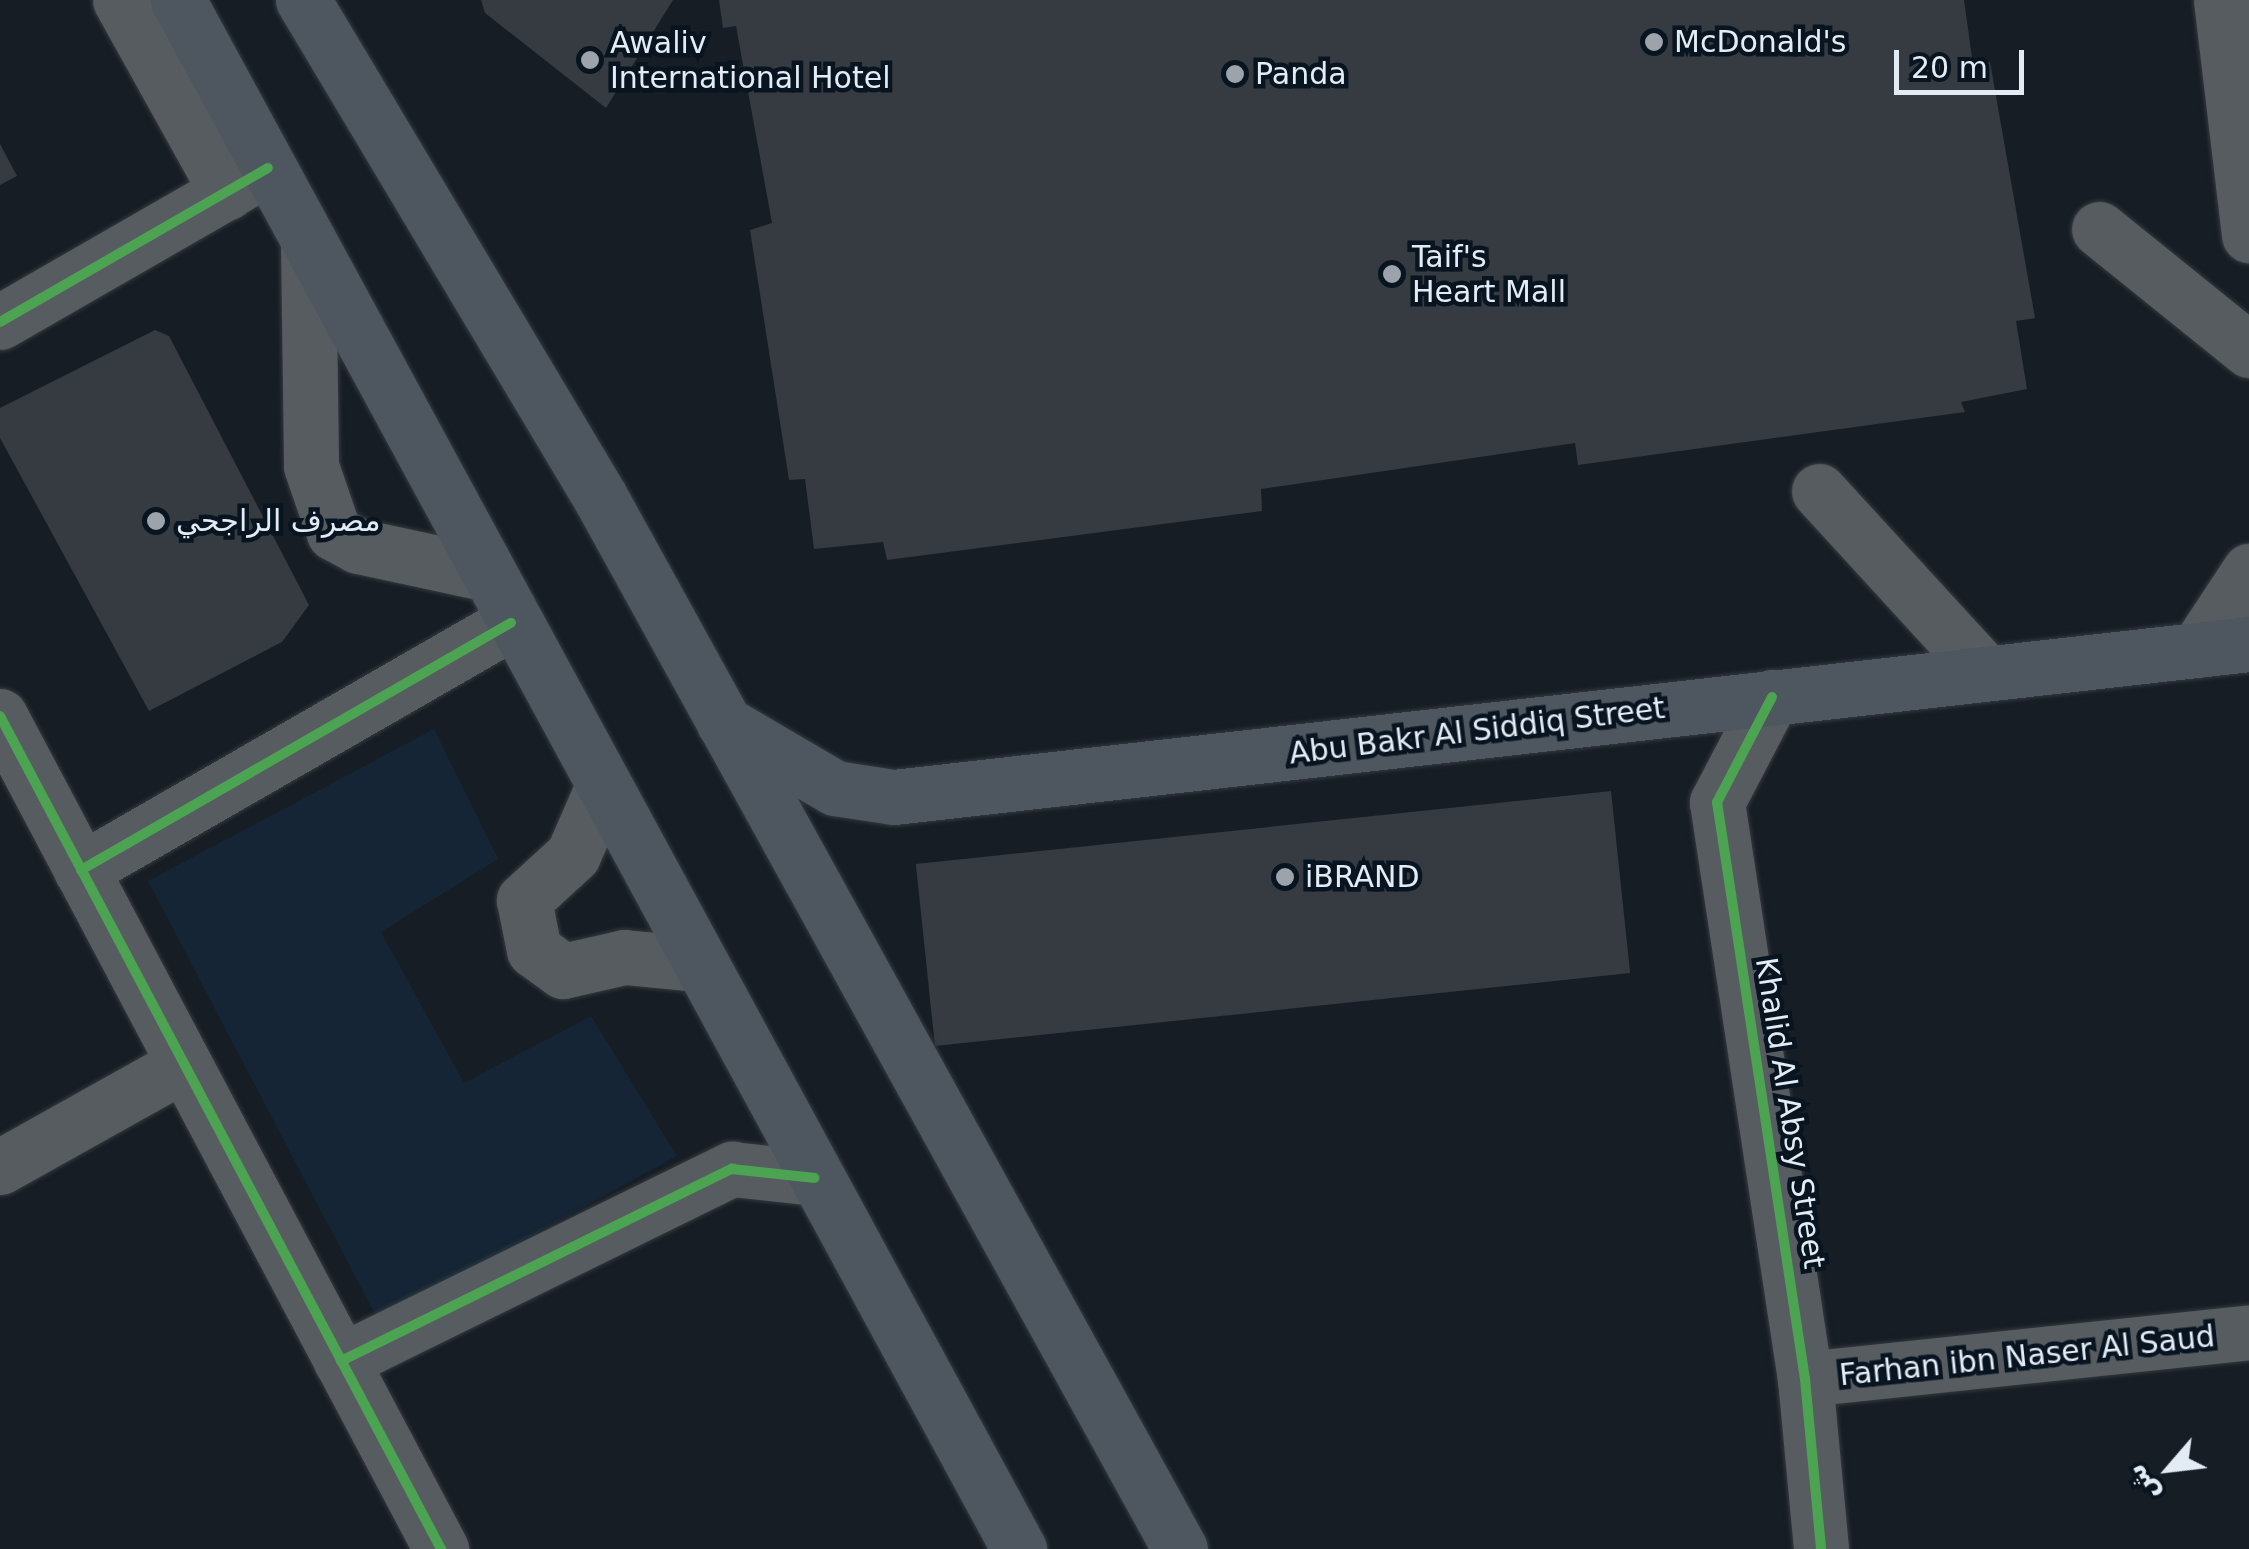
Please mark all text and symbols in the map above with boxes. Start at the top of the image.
place label: McDonald's [1674,24,1846,60]
place label: Awaliv International Hotel [610,25,890,96]
scale bar [1899,30,2029,92]
marker: McDonald's [1643,31,1665,53]
marker: Awaliv International Hotel [579,49,601,71]
text: 20 m [1911,50,1988,85]
place label: Panda [1255,56,1347,92]
marker: Panda [1224,63,1246,85]
place label: Taif's Heart Mall [1412,239,1566,310]
marker: Taif's Heart Mall [1381,263,1403,285]
place label: مصرف الراجحي [176,503,381,539]
marker: مصرف الراجحي [145,510,167,532]
street label: Abu Bakr Al Siddiq Street [1287,690,1667,772]
place label: iBRAND [1305,859,1420,895]
marker: iBRAND [1274,866,1296,888]
street label: Khalid Al Absy Street [1748,955,1832,1271]
street label: Farhan ibn Naser Al Saud [1838,1318,2216,1394]
north arrow [2119,1419,2219,1519]
text: ش [2118,1459,2166,1508]

